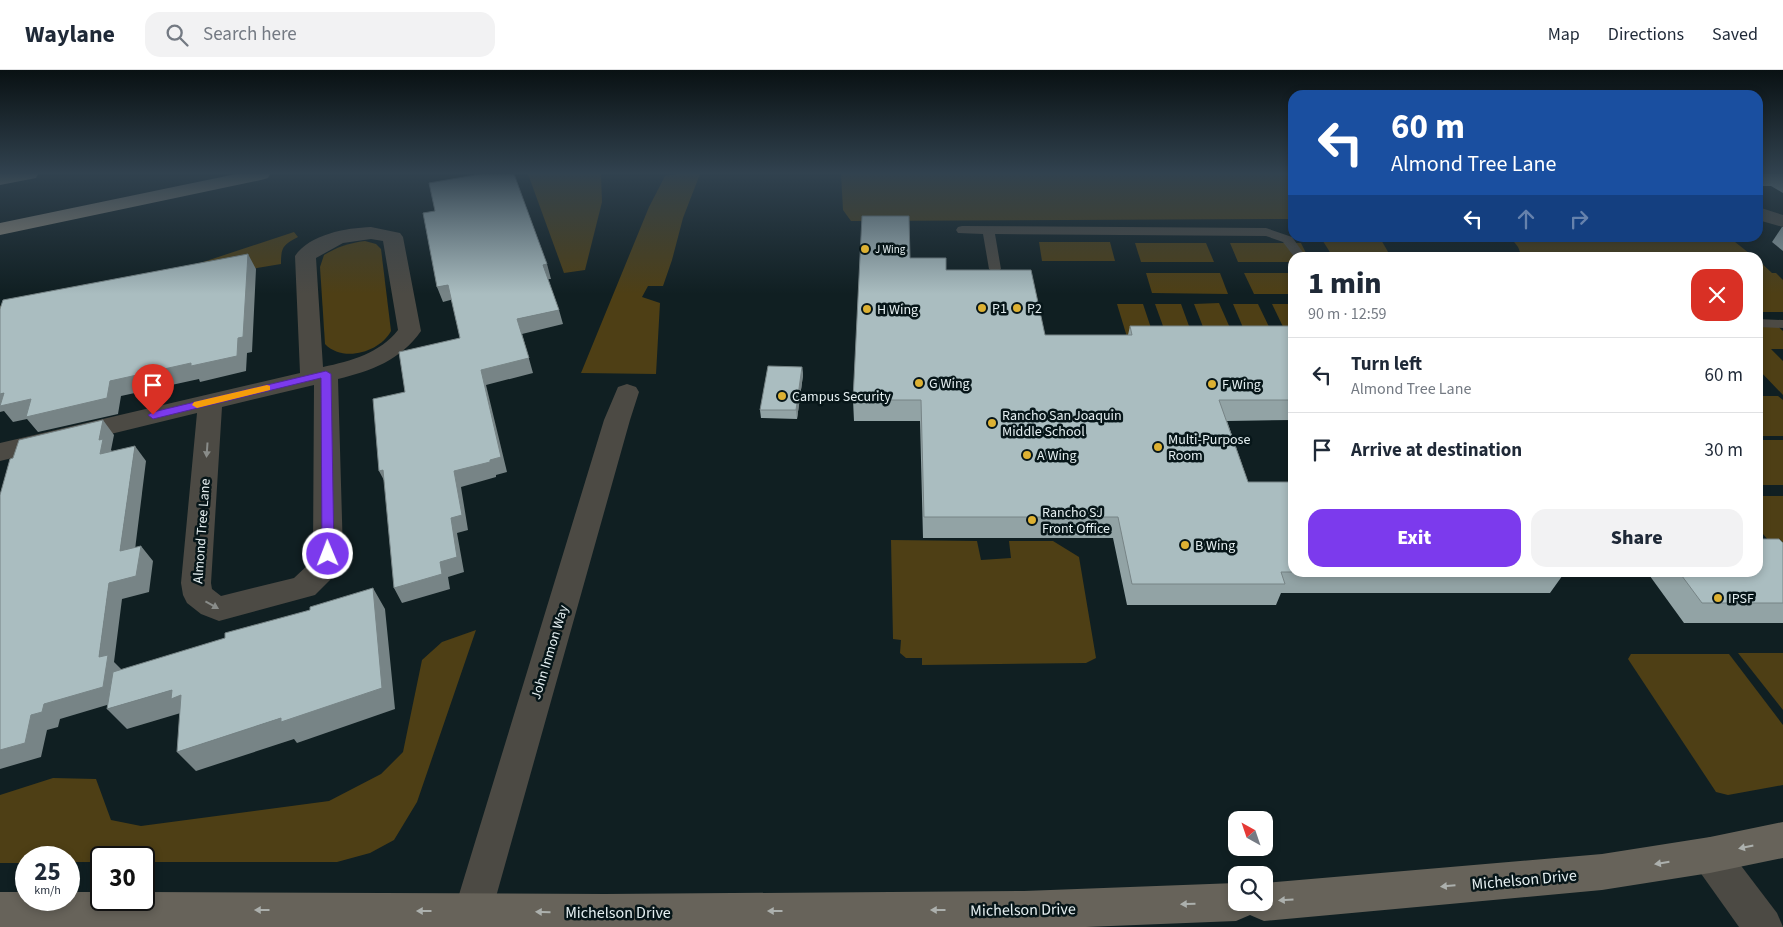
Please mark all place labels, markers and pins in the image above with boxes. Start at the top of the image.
place label: J Wing [875,242,906,257]
marker: J Wing [859,243,871,255]
place label: P1 [992,299,1007,319]
place label: P2 [1027,299,1042,319]
place label: H Wing [877,300,918,320]
marker: P1 [976,302,988,314]
marker: P2 [1011,302,1023,314]
marker: H Wing [861,303,873,315]
pin [132,364,174,415]
place label: G Wing [929,374,970,394]
place label: F Wing [1222,375,1261,395]
marker: G Wing [913,377,925,389]
marker: F Wing [1206,378,1218,390]
place label: Campus Security [792,387,891,407]
marker: Campus Security [776,390,788,402]
place label: Rancho San Joaquin Middle School [1002,406,1122,442]
marker: Rancho San Joaquin Middle School [986,417,998,429]
place label: Multi-Purpose Room [1168,430,1250,466]
marker: Multi-Purpose Room [1152,441,1164,453]
place label: A Wing [1037,446,1077,466]
marker: A Wing [1021,449,1033,461]
place label: Rancho SJ Front Office [1042,503,1110,539]
marker: Rancho SJ Front Office [1026,514,1038,526]
place label: B Wing [1195,536,1235,556]
marker: B Wing [1179,539,1191,551]
place label: IPSF [1728,589,1754,609]
marker: IPSF [1712,592,1724,604]

